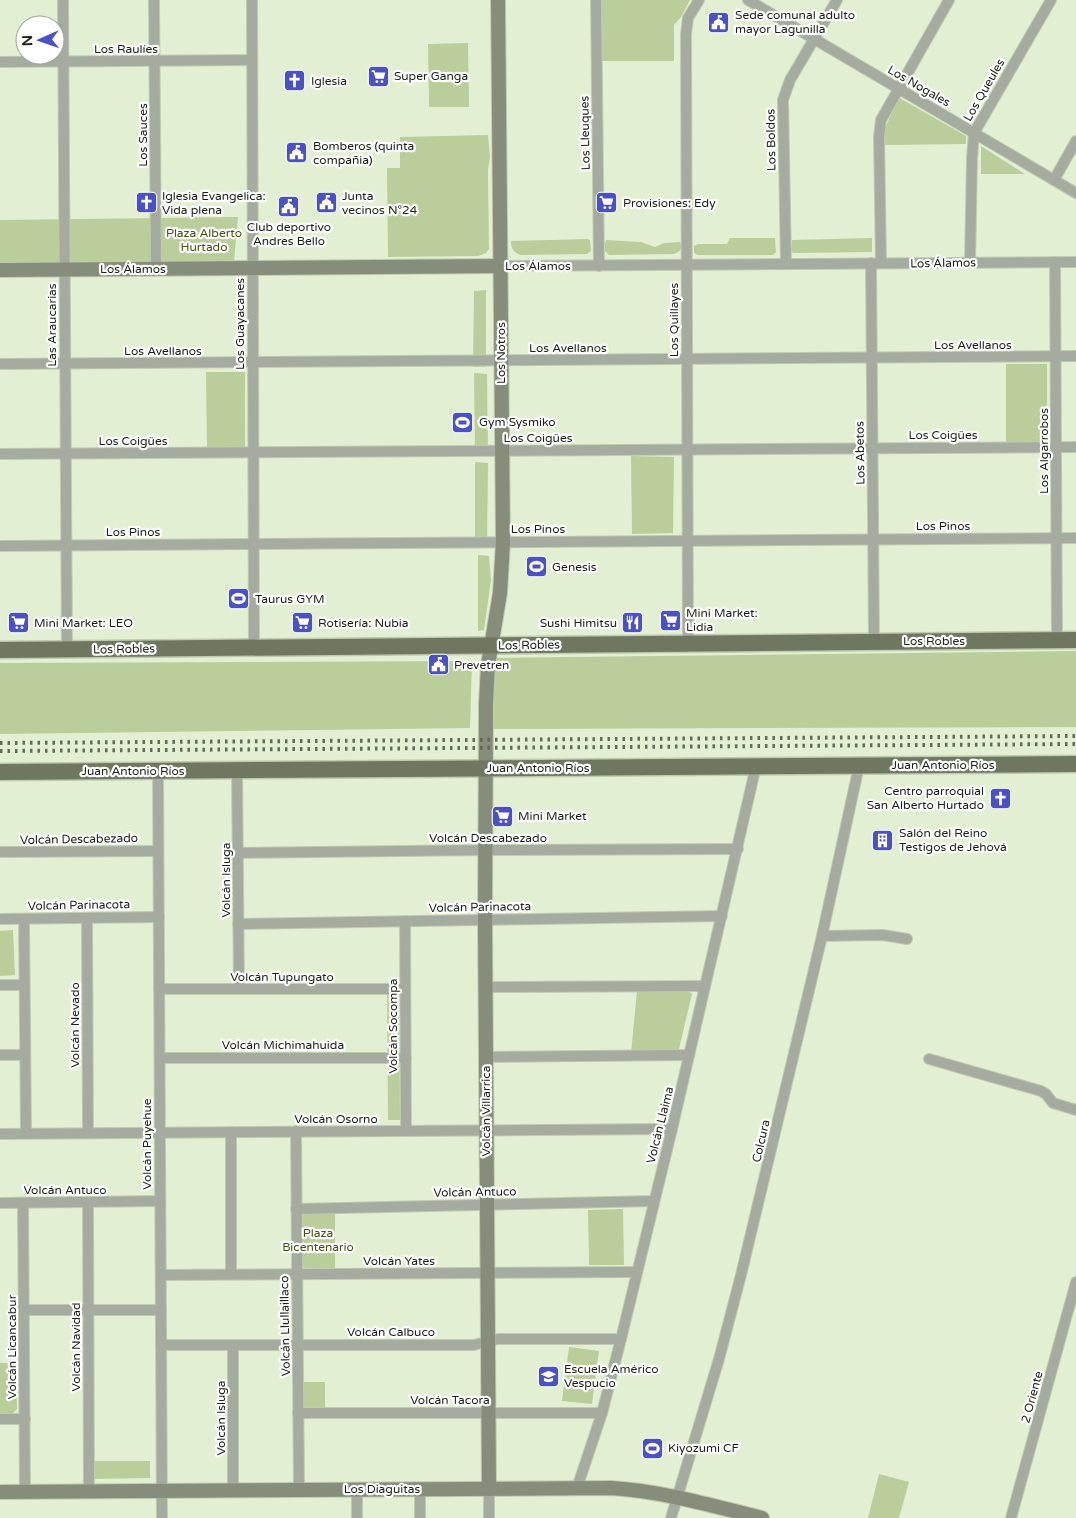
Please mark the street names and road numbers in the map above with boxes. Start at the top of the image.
street label: Los Raulíes [94,42,158,56]
street label: Los Queules [961,56,1008,124]
street label: Los Nogales [885,63,953,110]
street label: Los Lleuques [577,95,593,170]
street label: Los Sauces [136,103,150,167]
street label: Los Boldos [763,109,779,171]
street label: Los Álamos [910,255,976,271]
street label: Los Álamos [505,259,571,273]
street label: Los Álamos [100,262,166,276]
street label: Los Guayacanes [233,278,247,370]
street label: Los Quillayes [667,282,681,357]
street label: Las Araucarias [45,283,59,367]
street label: Los Notros [494,322,508,384]
street label: Los Avellanos [934,338,1012,352]
street label: Los Avellanos [529,341,607,355]
street label: Los Avellanos [124,344,202,358]
street label: Los Algarrobos [1037,408,1051,494]
street label: Los Abetos [852,421,868,485]
street label: Los Coigües [909,428,978,442]
street label: Los Coigües [504,431,573,445]
street label: Los Coigües [99,434,168,448]
street label: Los Pinos [916,519,970,533]
street label: Los Pinos [511,522,565,536]
street label: Los Pinos [106,525,160,539]
street label: Los Robles [903,634,965,648]
street label: Los Robles [498,637,560,653]
street label: Los Robles [93,641,155,657]
street label: Juan Antonio Ríos [891,758,995,772]
street label: Juan Antonio Ríos [486,761,590,775]
street label: Juan Antonio Ríos [81,764,185,778]
street label: Volcán Descabezado [20,831,138,847]
street label: Volcán Descabezado [429,831,547,845]
street label: Volcán Isluga [219,842,233,918]
street label: Volcán Parinacota [28,897,130,913]
street label: Volcán Parinacota [429,899,531,915]
street label: Volcán Tupungato [230,970,334,984]
street label: Volcán Socompa [386,978,400,1074]
street label: Volcán Nevado [68,982,82,1068]
street label: Volcán Michimahuida [222,1038,344,1052]
street label: Volcán Villarrica [479,1066,493,1156]
street label: Volcán Llaima [644,1085,676,1165]
street label: Volcán Puyehue [140,1098,154,1190]
street label: Volcán Osorno [294,1112,378,1126]
street label: Colcura [749,1118,773,1164]
street label: Volcán Antuco [23,1183,107,1197]
street label: Volcán Antuco [433,1184,517,1200]
street label: Volcán Yates [363,1254,435,1268]
street label: Volcán Llullaillaco [277,1275,293,1377]
street label: Volcán Licancabur [5,1294,19,1399]
street label: Volcán Navidad [69,1302,83,1392]
street label: Volcán Calbuco [347,1325,435,1339]
street label: 2 Oriente [1018,1369,1046,1424]
street label: Volcán Isluga [214,1380,228,1456]
street label: Volcán Tacora [410,1393,490,1407]
street label: Los Diaguitas [344,1482,421,1496]

